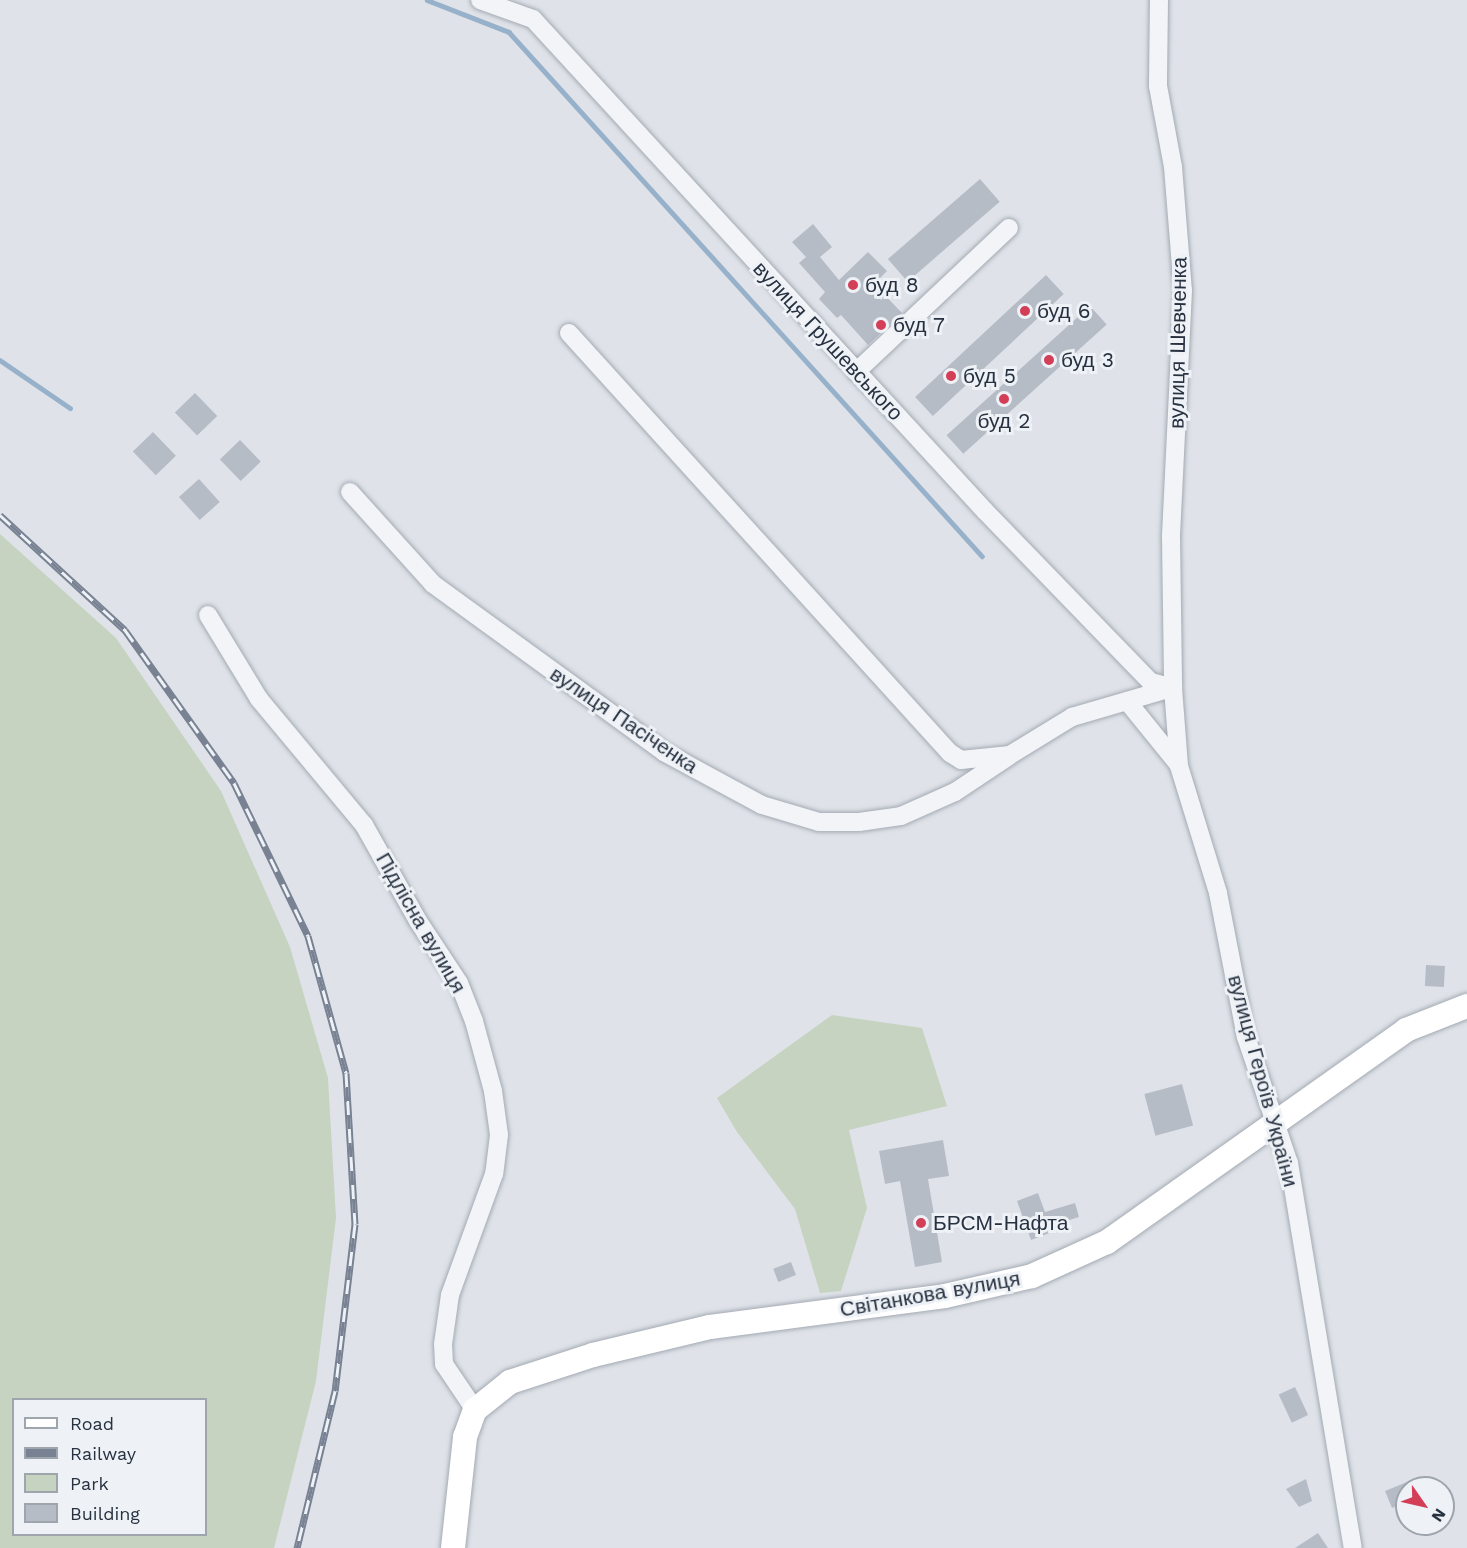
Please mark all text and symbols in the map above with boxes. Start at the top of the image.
street label: вулиця Грушевського [748,256,908,426]
street label: вулиця Шевченка [1164,257,1192,429]
place label: буд 8 [865,272,919,298]
marker: буд 8 [846,278,860,292]
place label: буд 6 [1037,298,1091,324]
marker: буд 6 [1018,304,1032,318]
place label: буд 7 [893,312,946,338]
marker: буд 7 [874,318,888,332]
place label: буд 3 [1061,347,1114,373]
marker: буд 3 [1042,353,1056,367]
place label: буд 5 [963,363,1016,389]
marker: буд 5 [944,369,958,383]
marker: буд 2 [997,392,1011,406]
place label: буд 2 [977,408,1031,434]
street label: вулиця Пасіченка [545,661,703,779]
street label: Підлісна вулиця [371,848,471,998]
street label: вулиця Героїв України [1223,972,1303,1190]
place label: БРСМ-Нафта [933,1210,1068,1236]
marker: БРСМ-Нафта [914,1216,928,1230]
street label: Світанкова вулиця [838,1266,1022,1322]
legend [12,1398,207,1536]
text: Road [70,1413,114,1434]
text: Railway [70,1443,136,1464]
text: Park [70,1473,109,1494]
north arrow [1395,1476,1455,1536]
text: Building [70,1503,140,1524]
text: N [1427,1505,1450,1525]

